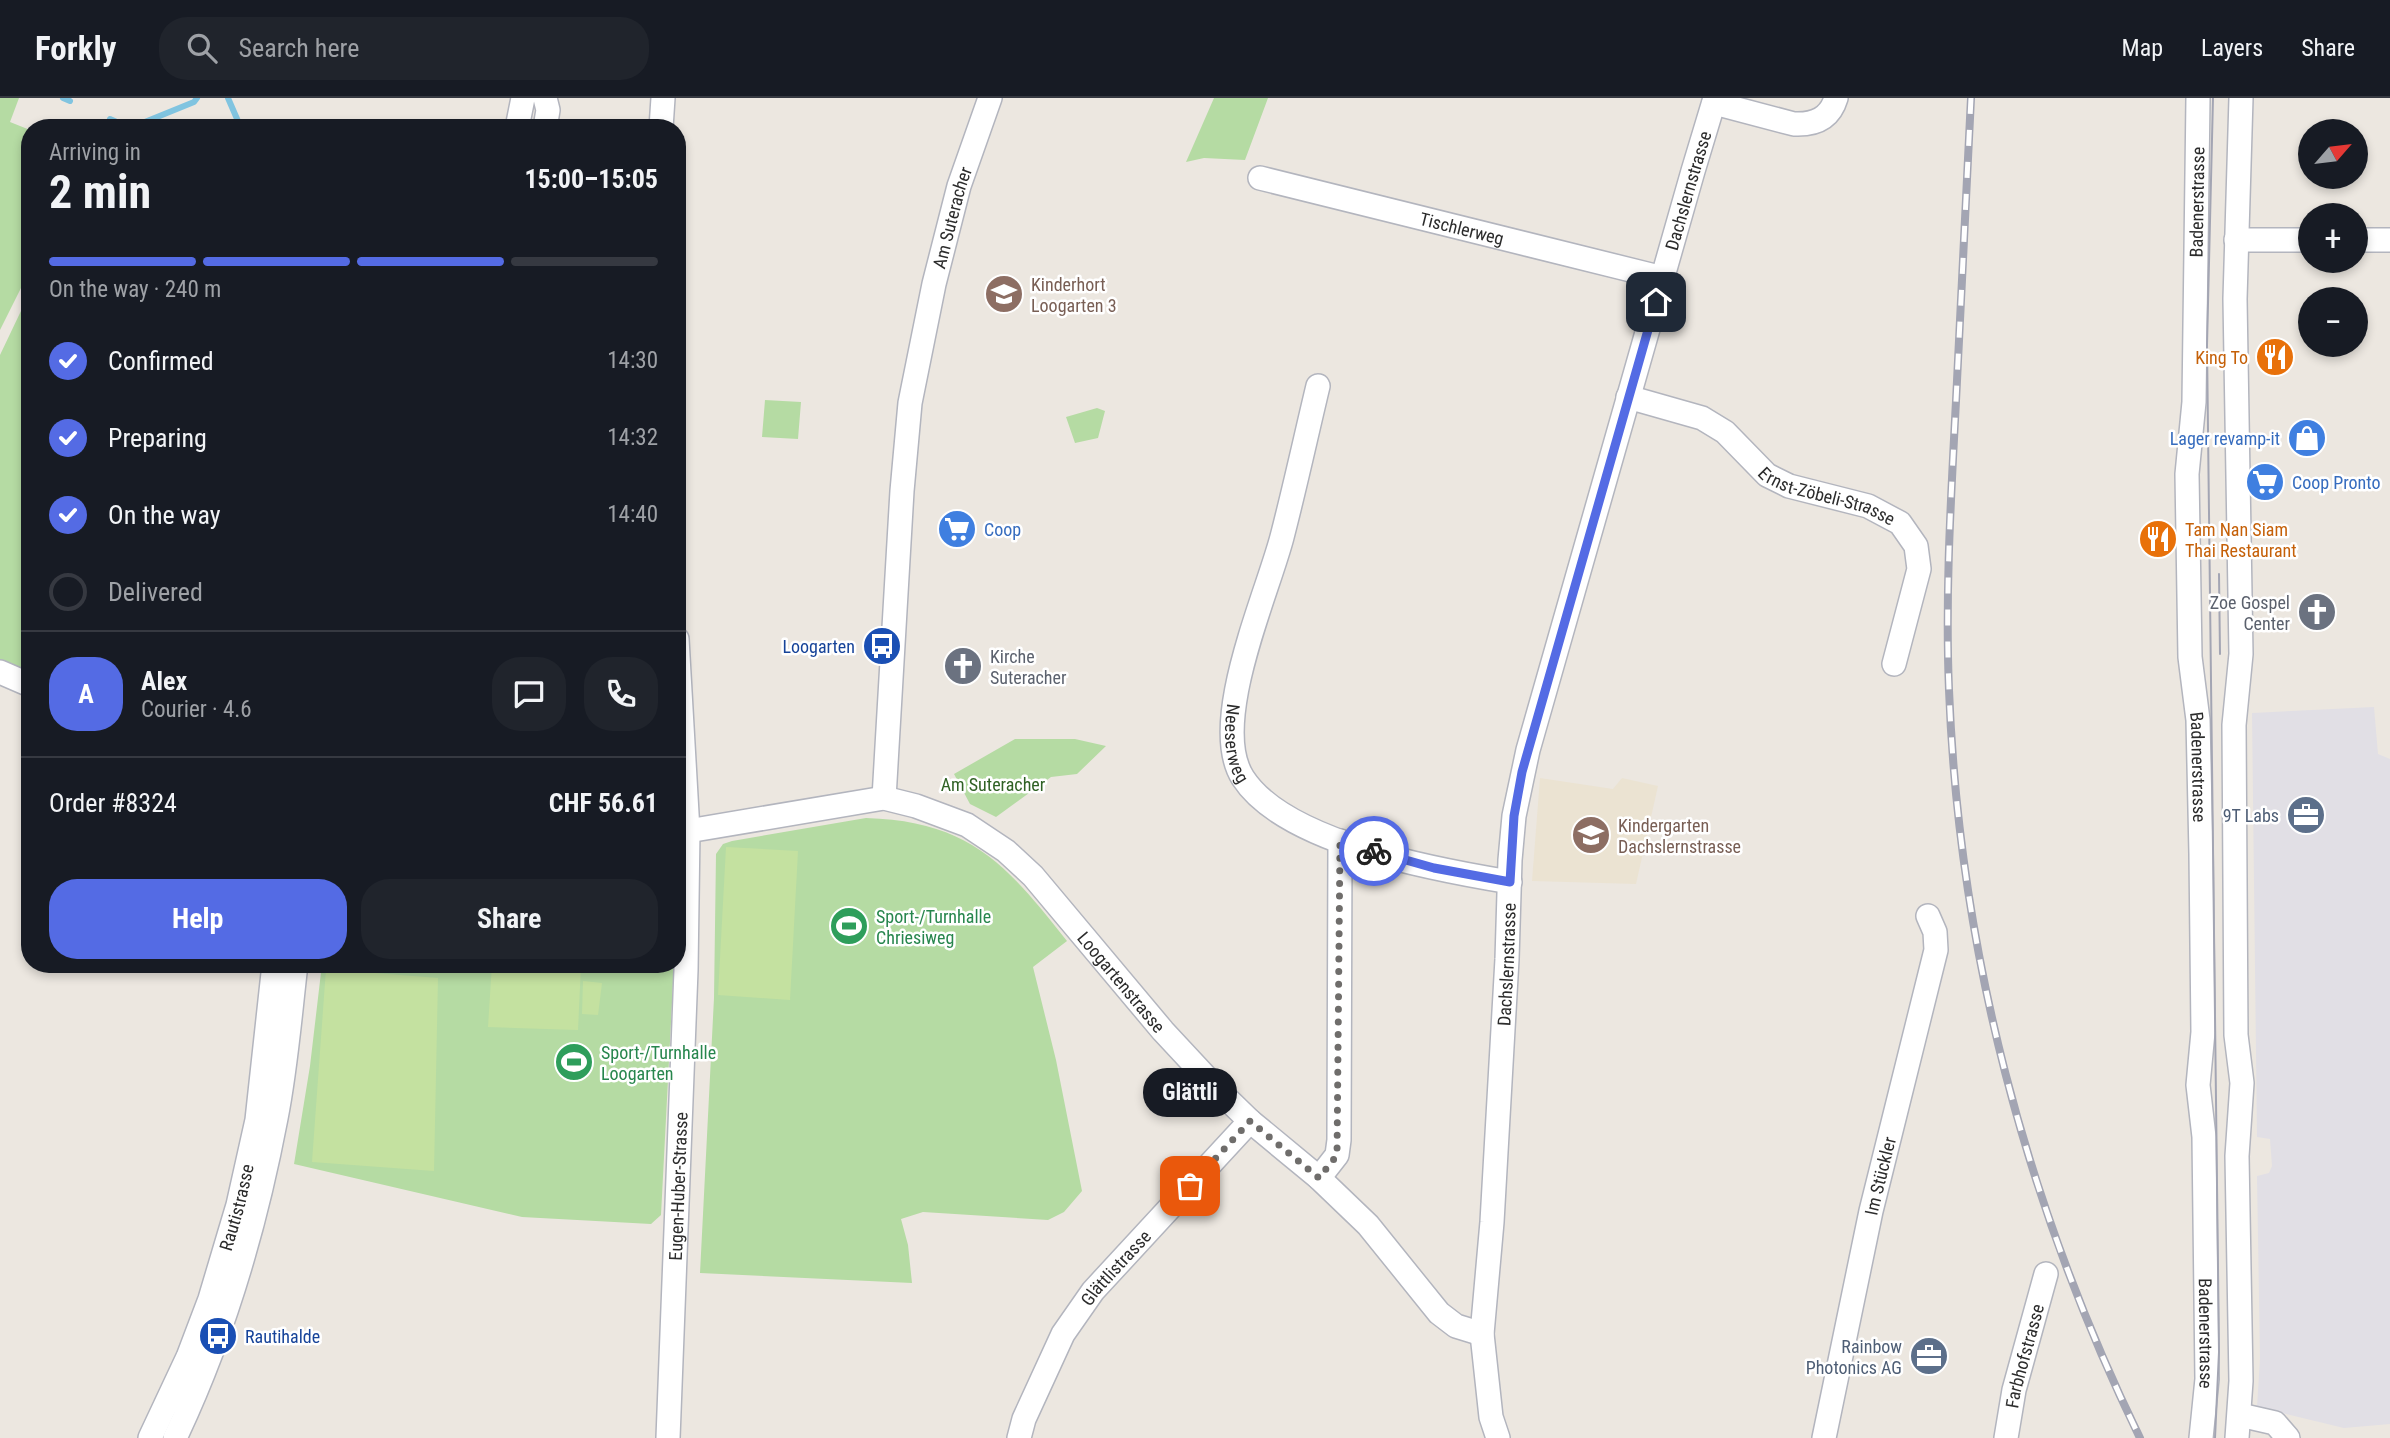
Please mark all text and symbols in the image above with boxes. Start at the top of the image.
search box [159,17,649,80]
text: Forkly [35,29,117,68]
icon: search [183,29,221,67]
text: Search here [239,33,359,63]
text: Map [2122,34,2163,62]
text: Layers [2201,34,2263,62]
text: Share [2301,34,2355,62]
north arrow [2298,119,2368,189]
map controls [2298,119,2368,357]
street label: Dachslernstrasse [1660,128,1715,253]
text: Arriving in [49,139,141,166]
street label: Badenerstrasse [2186,147,2208,257]
street label: Am Suteracher [928,163,976,271]
text: 15:00–15:05 [524,164,658,194]
text: 2 min [49,165,151,219]
button: + [2298,203,2368,273]
street label: Tischlerweg [1418,208,1506,249]
pin [1626,272,1686,332]
school or university icon: Kinderhort Loogarten 3 [983,273,1025,315]
place label: Kinderhort Loogarten 3 [1031,274,1117,316]
text: On the way · 240 m [49,276,221,303]
icon: home [1637,283,1675,321]
button: − [2298,287,2368,357]
restaurant icon: King To [2254,336,2296,378]
icon: check [49,342,87,380]
text: Confirmed [108,346,214,376]
text: 14:30 [607,347,658,374]
place label: King To [2195,347,2248,368]
shop icon: Lager revamp-it [2286,417,2328,459]
icon: check [49,419,87,457]
text: Preparing [108,423,207,453]
text: 14:32 [607,424,658,451]
place label: Lager revamp-it [2170,428,2280,449]
supermarket icon: Coop Pronto [2244,461,2286,503]
street label: Ernst-Zöbeli-Strasse [1754,462,1899,529]
place label: Coop Pronto [2292,472,2381,493]
icon: check [49,496,87,534]
text: On the way [108,500,221,530]
text: 14:40 [607,501,658,528]
supermarket icon: Coop [936,508,978,550]
restaurant icon: Tam Nan Siam Thai Restaurant [2137,518,2179,560]
place label: Coop [984,519,1021,540]
place label: Tam Nan Siam Thai Restaurant [2185,519,2297,561]
text: Delivered [108,577,203,607]
church icon: Zoe Gospel Center [2296,591,2338,633]
place label: Zoe Gospel Center [2210,592,2291,634]
bus stop icon: Loogarten [861,625,903,667]
place label: Loogarten [782,636,855,657]
church icon: Kirche Suteracher [942,645,984,687]
place label: Kirche Suteracher [990,646,1067,688]
button: chat [492,657,566,731]
button: phone [584,657,658,731]
text: Alex [141,666,187,696]
text: A [78,679,94,709]
text: Courier · 4.6 [141,696,252,723]
street label: Neeserweg [1222,703,1254,787]
street label: Badenerstrasse [2187,711,2211,823]
park label: Am Suteracher [941,774,1046,795]
text: Order #8324 [49,788,177,818]
text: CHF 56.61 [549,788,658,818]
office icon: 9T Labs [2285,794,2327,836]
place label: 9T Labs [2223,805,2279,826]
school or university icon: Kindergarten Dachslernstrasse [1570,814,1612,856]
place label: Kindergarten Dachslernstrasse [1618,815,1741,857]
courier [1339,816,1409,886]
icon: bike [1355,832,1393,870]
button: Help [49,879,347,959]
button: Share [361,879,658,959]
street label: Dachslernstrasse [1493,903,1519,1027]
sports icon: Sport-/Turnhalle Chriesiweg [828,905,870,947]
place label: Sport-/Turnhalle Chriesiweg [876,906,991,948]
street label: Loogartenstrasse [1074,927,1170,1036]
sports icon: Sport-/Turnhalle Loogarten [553,1041,595,1083]
place label: Sport-/Turnhalle Loogarten [601,1042,716,1084]
callout: Glättli [1143,1067,1237,1116]
text: Glättli [1162,1079,1218,1106]
street label: Eugen-Huber-Strasse [664,1112,691,1261]
street label: Im Stückler [1860,1134,1900,1217]
pin [1160,1156,1220,1216]
street label: Rautistrasse [215,1162,257,1253]
icon: bag [1171,1167,1209,1205]
street label: Glättlistrasse [1076,1225,1155,1309]
street label: Badenerstrasse [2195,1278,2218,1390]
street label: Farbhofstrasse [2001,1302,2048,1410]
bus stop icon: Rautihalde [197,1315,239,1357]
place label: Rautihalde [245,1326,320,1347]
office icon: Rainbow Photonics AG [1908,1335,1950,1377]
place label: Rainbow Photonics AG [1806,1336,1902,1378]

